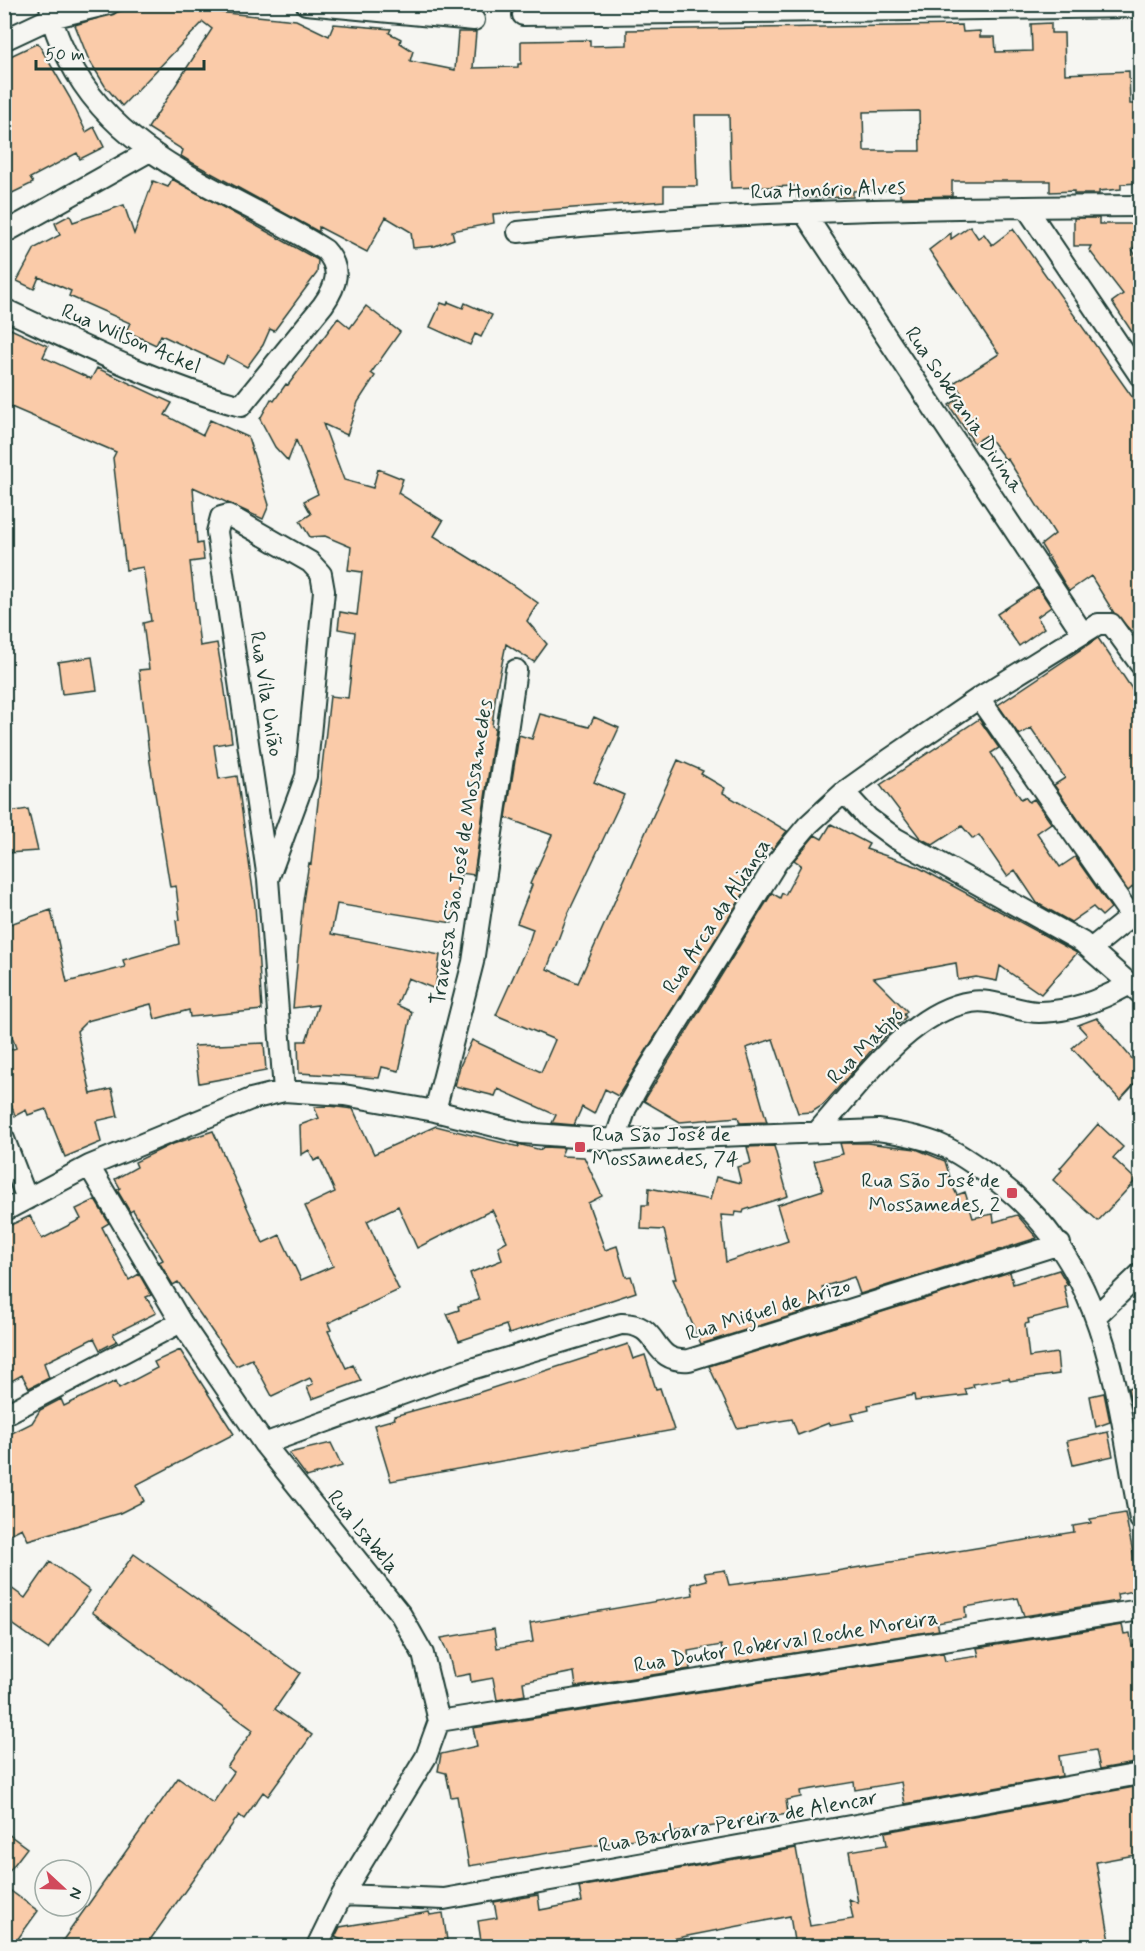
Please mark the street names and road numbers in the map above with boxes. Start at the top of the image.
street label: Rua Honório Alves [750,173,906,207]
street label: Rua Wilson Ackel [57,297,205,381]
street label: Rua Soberania Divina [898,321,1030,499]
street label: Rua Vila União [242,629,290,759]
street label: Travessa São José de Mossamedes [424,697,500,1007]
street label: Rua Arca da Aliança [656,833,778,999]
street label: Rua Matipó [821,1001,911,1091]
street label: Rua Miguel de Arizo [682,1272,854,1350]
street label: Rua Isabela [321,1484,405,1580]
street label: Rua Doutor Roberval Roche Moreira [632,1604,940,1680]
street label: Rua Barbara Pereira de Alencar [596,1784,880,1860]

